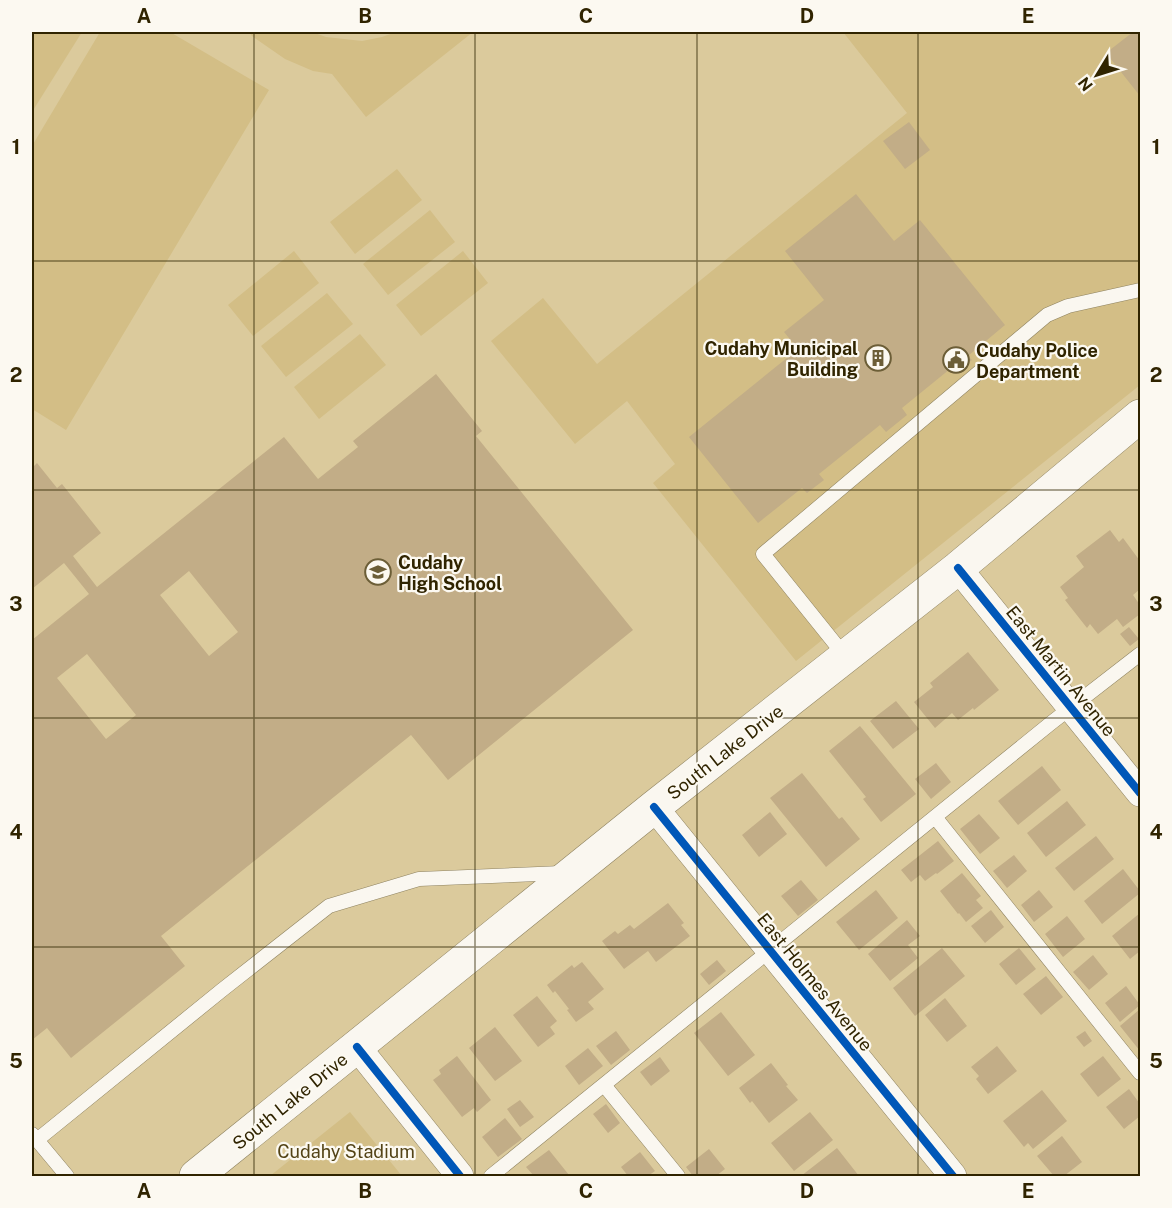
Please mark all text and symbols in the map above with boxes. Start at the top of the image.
text: A [137,4,151,28]
text: B [358,4,372,28]
text: C [579,4,593,28]
text: D [800,4,814,28]
text: E [1022,4,1034,28]
north arrow [1067,45,1127,105]
text: N [1074,73,1097,95]
text: 1 [12,135,20,159]
text: 1 [1152,135,1160,159]
place label: Cudahy Municipal Building [704,338,858,380]
place label: Cudahy Police Department [976,340,1098,382]
building icon: Cudahy Municipal Building [863,343,893,373]
public building icon: Cudahy Police Department [941,345,971,375]
text: 2 [10,363,22,387]
text: 2 [1150,363,1162,387]
place label: Cudahy High School [398,552,502,594]
school or university icon: Cudahy High School [363,557,393,587]
text: 3 [9,592,23,616]
text: 3 [1149,592,1163,616]
street label: East Martin Avenue [1002,601,1120,741]
street label: South Lake Drive [663,700,787,804]
text: 4 [9,820,23,844]
text: 4 [1149,820,1163,844]
street label: East Holmes Avenue [753,909,877,1055]
street label: South Lake Drive [228,1048,352,1154]
text: 5 [9,1049,23,1073]
text: 5 [1149,1049,1163,1073]
park label: Cudahy Stadium [277,1141,415,1162]
text: A [137,1179,151,1203]
text: B [358,1179,372,1203]
text: C [579,1179,593,1203]
text: D [800,1179,814,1203]
text: E [1022,1179,1034,1203]

